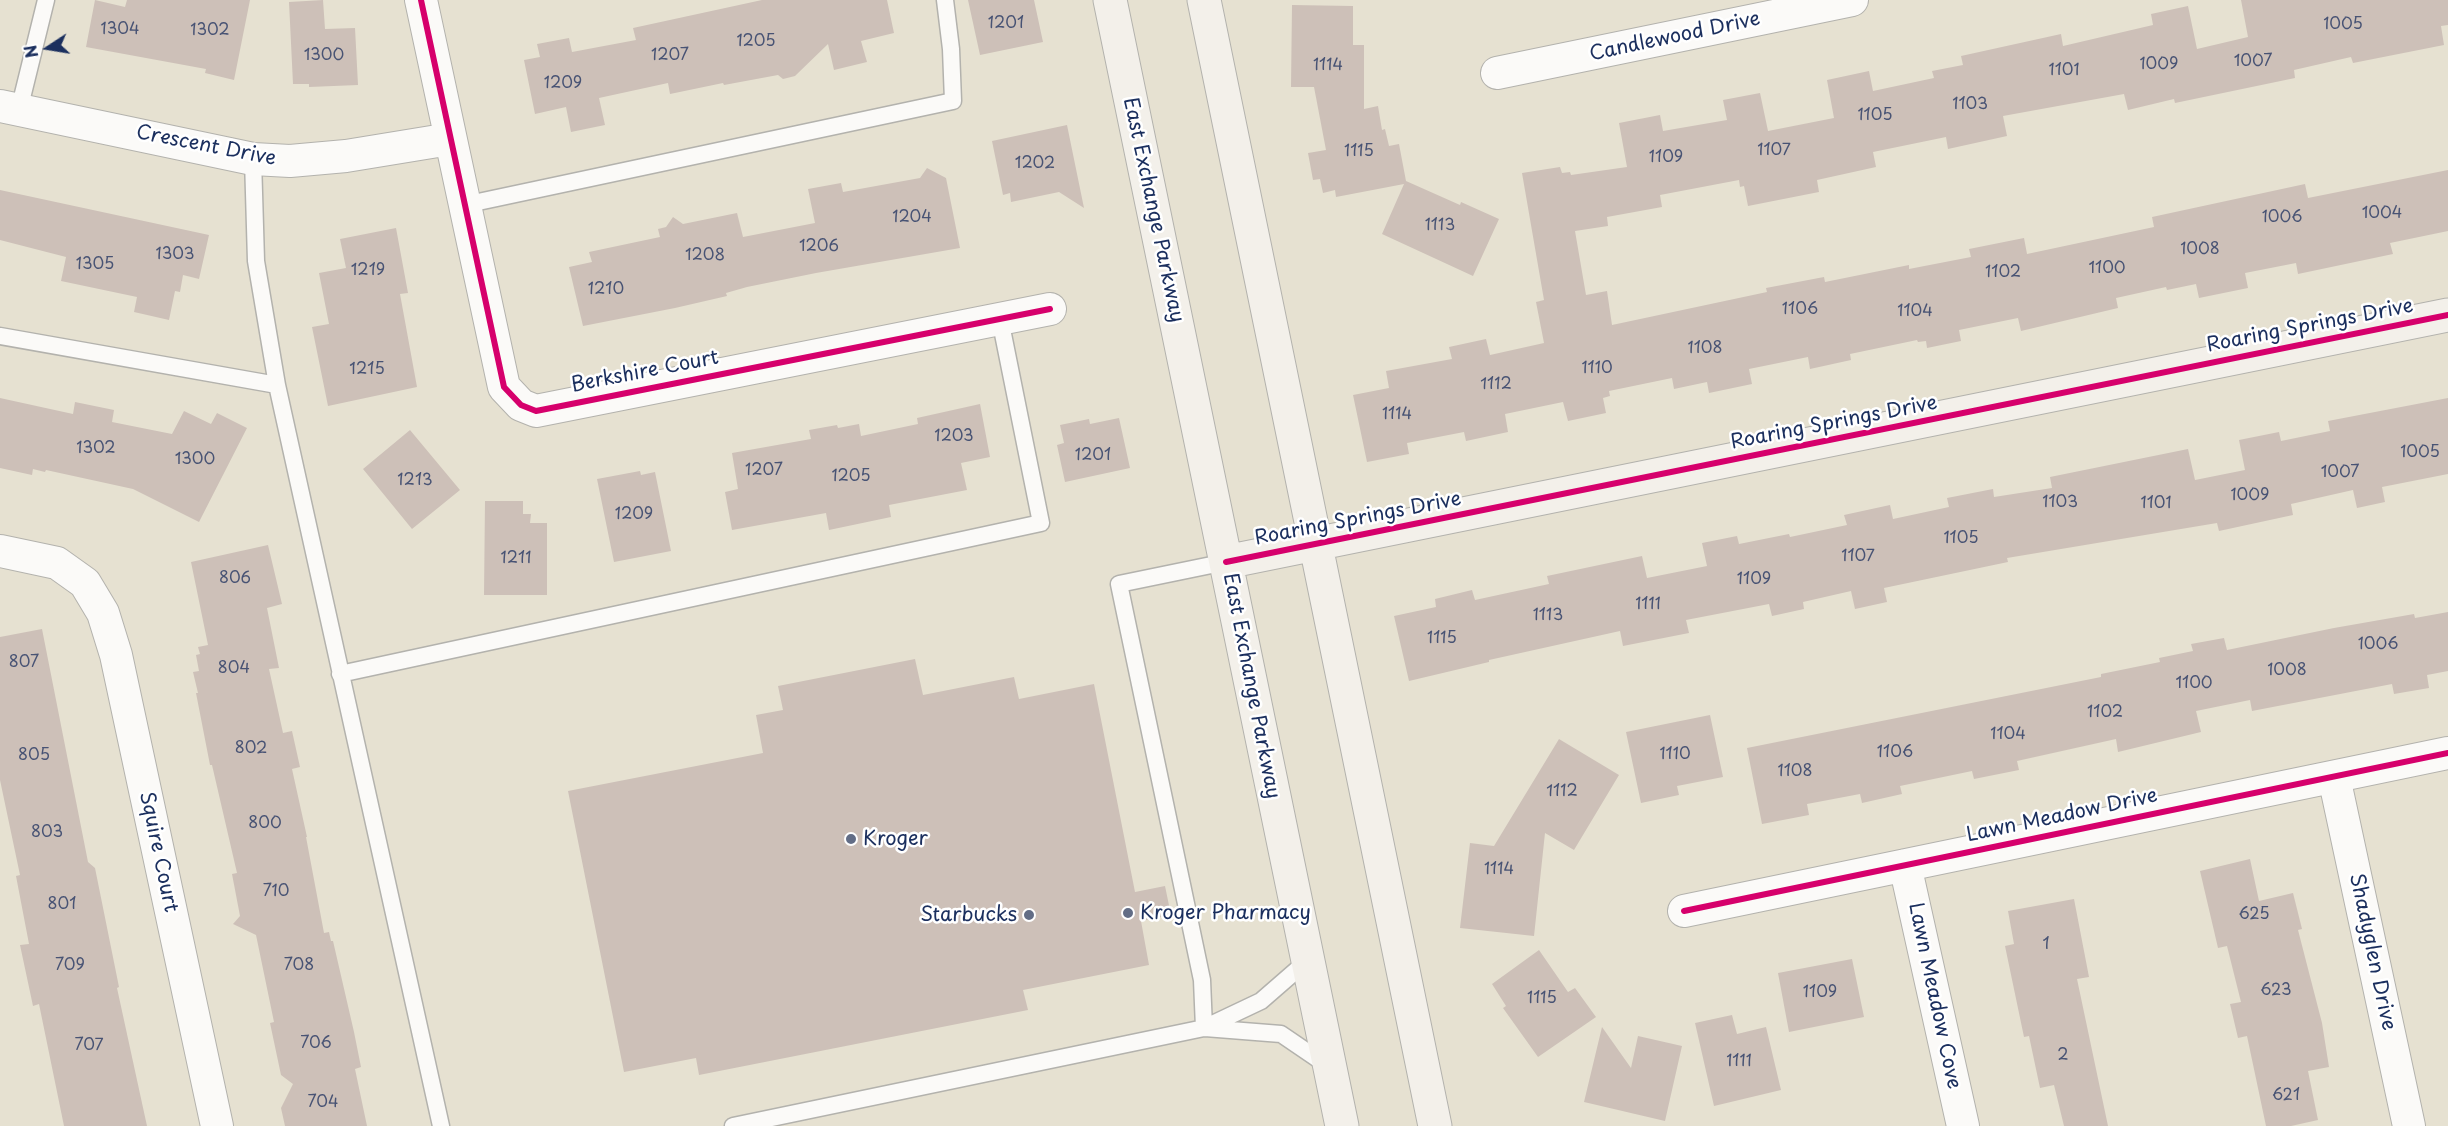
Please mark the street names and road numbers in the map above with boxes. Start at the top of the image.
street label: Candlewood Drive [1587,7,1763,67]
street label: East Exchange Parkway [1117,95,1189,325]
street label: Crescent Drive [134,121,278,171]
street label: Roaring Springs Drive [2205,294,2415,358]
street label: Berkshire Court [569,346,721,398]
street label: Roaring Springs Drive [1729,391,1939,455]
street label: Roaring Springs Drive [1253,487,1463,551]
street label: East Exchange Parkway [1217,571,1285,801]
street label: Lawn Meadow Drive [1964,784,2160,848]
street label: Squire Court [134,790,182,914]
street label: Shadyglen Drive [2344,871,2400,1033]
street label: Lawn Meadow Cove [1903,901,1965,1091]

